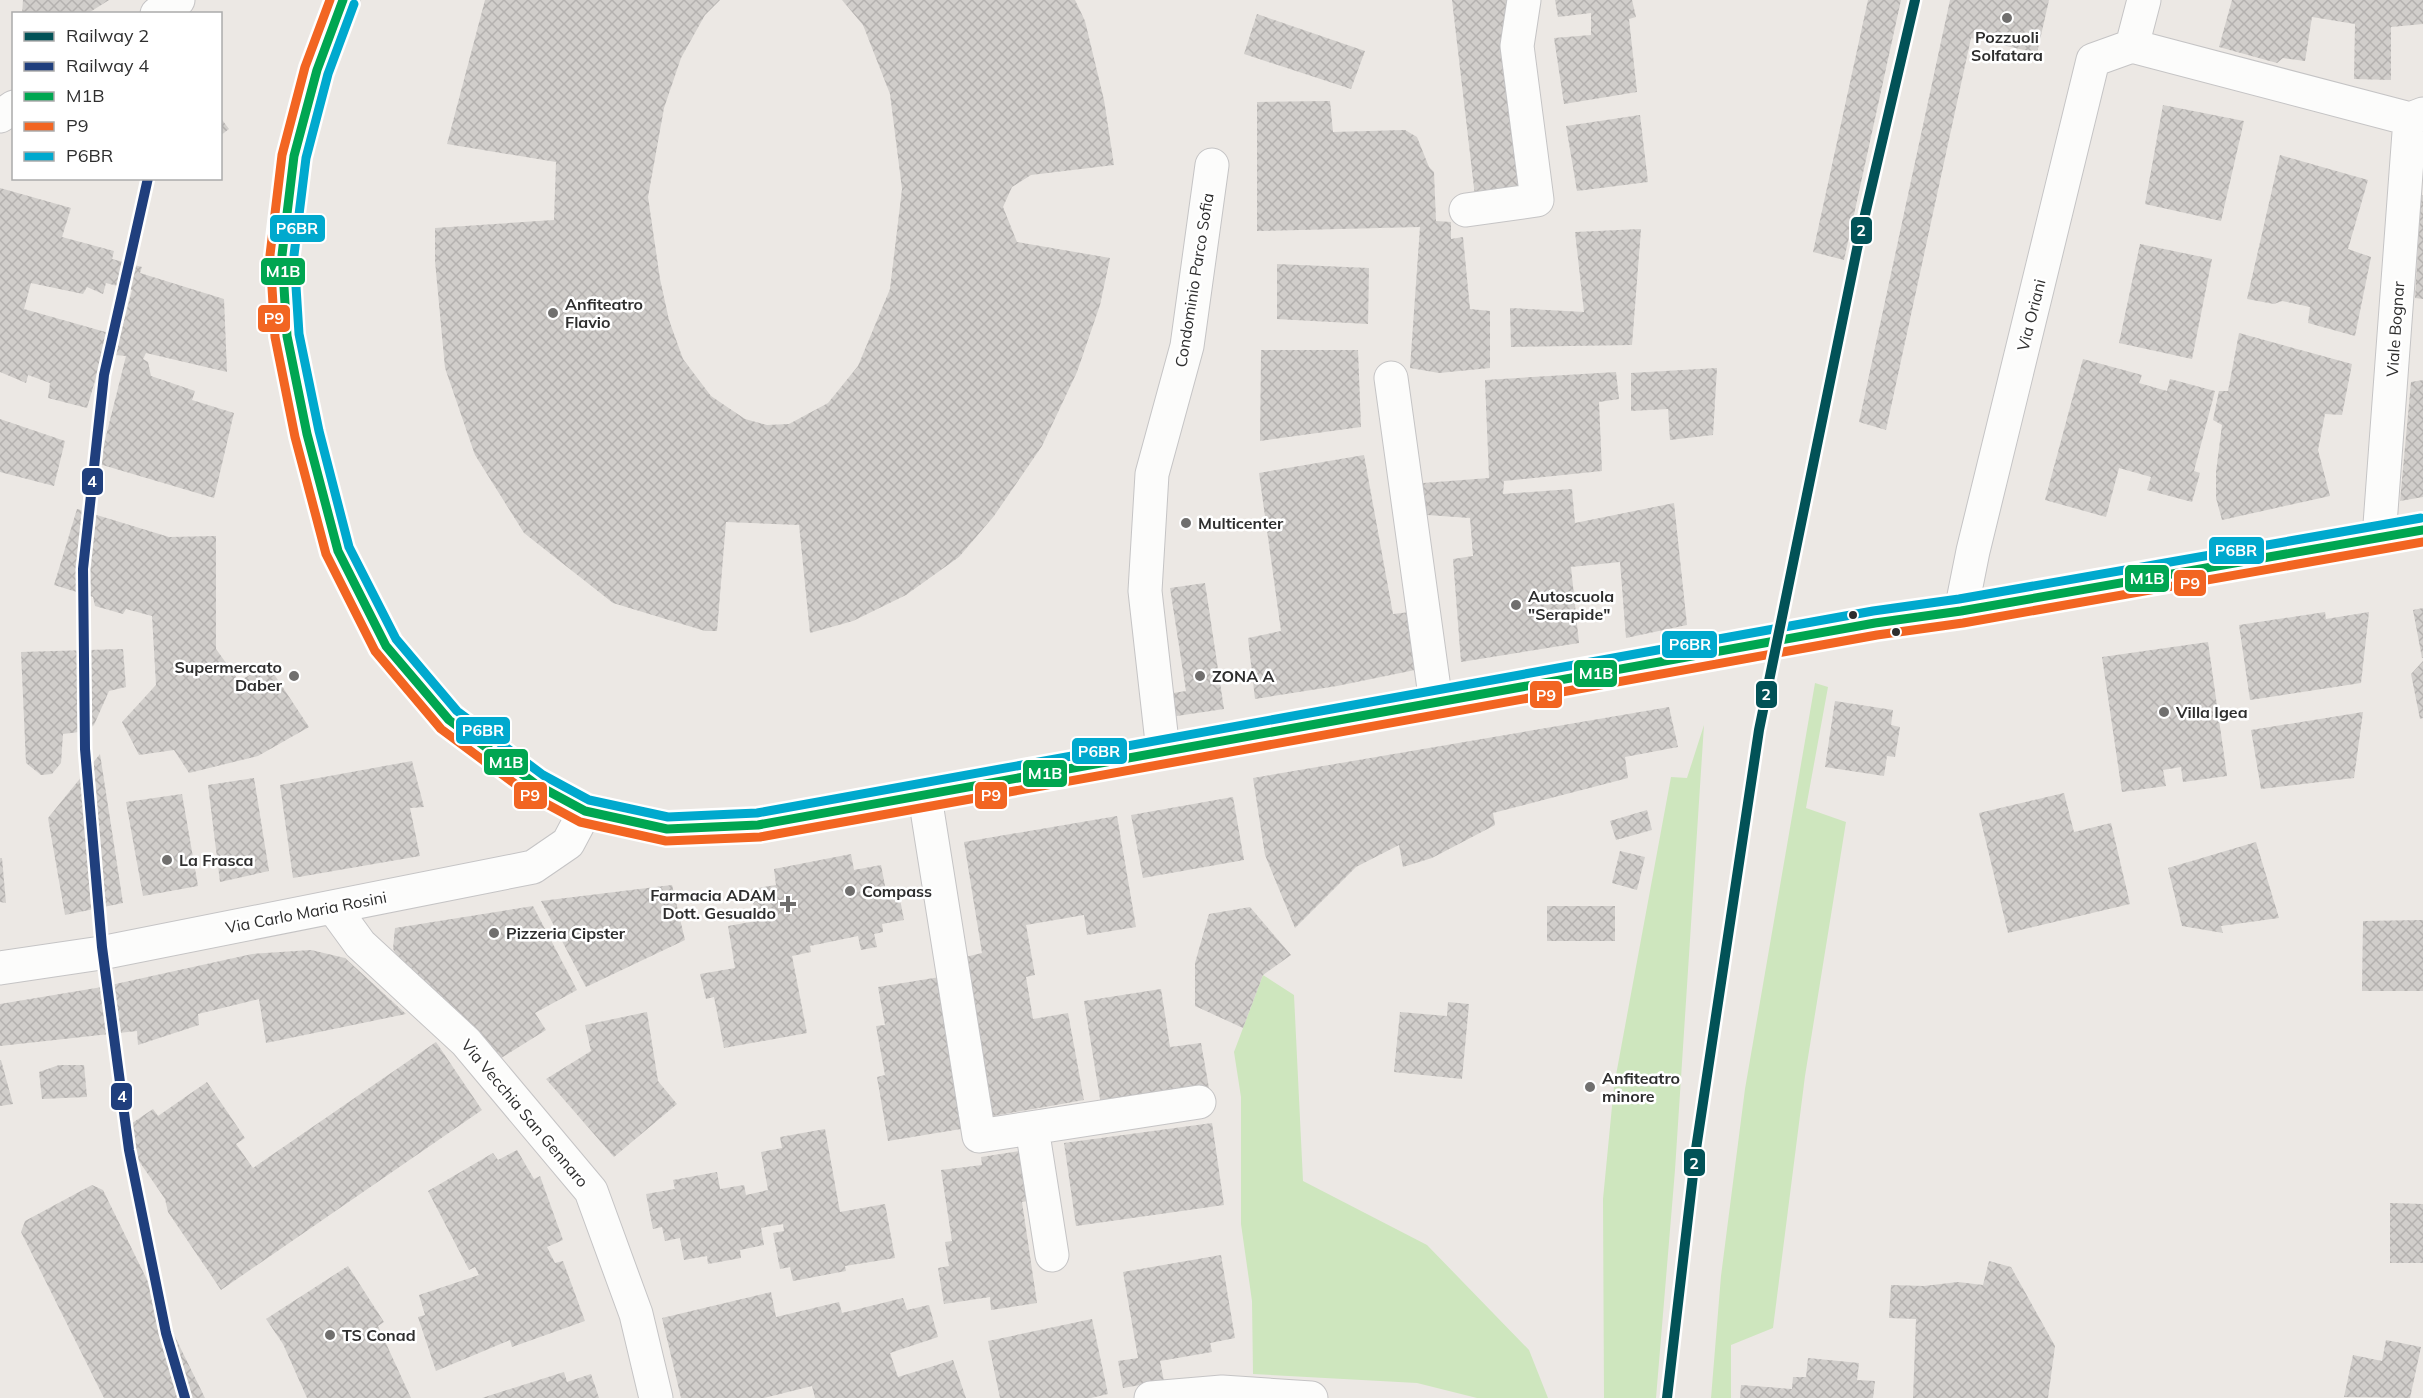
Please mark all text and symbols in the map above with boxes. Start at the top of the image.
marker: Pozzuoli Solfatara [2000,11,2014,25]
legend [12,12,222,180]
text: Railway 2 [66,24,149,47]
place label: Pozzuoli Solfatara [1971,27,2043,65]
text: Railway 4 [66,54,149,77]
text: M1B [66,84,104,107]
text: P9 [66,114,89,137]
text: P6BR [66,144,113,167]
street label: Condominio Parco Sofia [1170,191,1218,369]
line badge: P6BR [269,214,326,243]
line badge: 2 [1850,216,1873,245]
text: P6BR [276,218,318,238]
text: 2 [1856,220,1866,240]
line badge: M1B [260,257,306,286]
text: M1B [266,261,300,281]
street label: Via Oriani [2012,277,2050,353]
street label: Viale Bognar [2382,280,2408,377]
place label: Anfiteatro Flavio [565,294,643,332]
line badge: P9 [257,304,291,333]
marker: Anfiteatro Flavio [546,306,560,320]
text: P9 [264,308,284,328]
line badge: 4 [81,467,104,496]
text: 4 [87,471,97,491]
place label: Multicenter [1198,513,1284,533]
marker: Multicenter [1179,516,1193,530]
line badge: P6BR [2208,536,2265,565]
text: P6BR [2215,540,2257,560]
line badge: M1B [2124,564,2170,593]
text: M1B [2130,568,2164,588]
line badge: P9 [2173,569,2207,597]
text: P9 [2180,573,2200,593]
place label: Autoscuola "Serapide" [1528,586,1614,624]
marker: Autoscuola "Serapide" [1509,598,1523,612]
unlabelled marker [1847,609,1859,621]
unlabelled marker [1890,626,1902,638]
line badge: P6BR [1661,630,1718,659]
text: P6BR [1669,634,1711,654]
place label: Supermercato Daber [174,657,283,695]
line badge: M1B [1573,659,1618,688]
text: M1B [1579,663,1613,683]
place label: ZONA A [1212,666,1275,686]
marker: Supermercato Daber [287,669,301,683]
marker: ZONA A [1193,669,1207,683]
line badge: P9 [1529,680,1563,709]
line badge: 2 [1755,680,1778,709]
text: 2 [1761,684,1771,704]
text: P9 [1536,685,1556,705]
place label: Villa Igea [2175,702,2248,722]
marker: Villa Igea [2157,705,2171,719]
line badge: P6BR [455,716,511,745]
text: P6BR [462,720,504,740]
line badge: P6BR [1071,737,1128,765]
text: P6BR [1078,741,1120,761]
line badge: M1B [483,748,529,776]
text: M1B [489,752,523,772]
line badge: M1B [1022,759,1068,788]
text: M1B [1028,763,1062,783]
line badge: P9 [513,781,548,810]
line badge: P9 [974,781,1008,810]
text: P9 [520,785,540,805]
text: P9 [981,785,1001,805]
place label: La Frasca [179,850,253,870]
marker: La Frasca [160,853,174,867]
place label: Compass [862,881,932,901]
marker: Compass [843,884,857,898]
place label: Farmacia ADAM Dott. Gesualdo [650,885,776,923]
street label: Via Carlo Maria Rosini [224,887,388,937]
marker: Farmacia ADAM Dott. Gesualdo [781,897,795,911]
place label: Pizzeria Cipster [506,923,626,943]
marker: Pizzeria Cipster [487,926,501,940]
street label: Via Vecchia San Gennaro [457,1035,593,1191]
place label: Anfiteatro minore [1602,1068,1680,1106]
marker: Anfiteatro minore [1583,1080,1597,1094]
line badge: 4 [110,1082,133,1111]
text: 4 [117,1086,127,1106]
line badge: 2 [1683,1148,1706,1177]
text: 2 [1689,1153,1699,1173]
place label: TS Conad [342,1325,416,1345]
marker: TS Conad [323,1328,337,1342]

